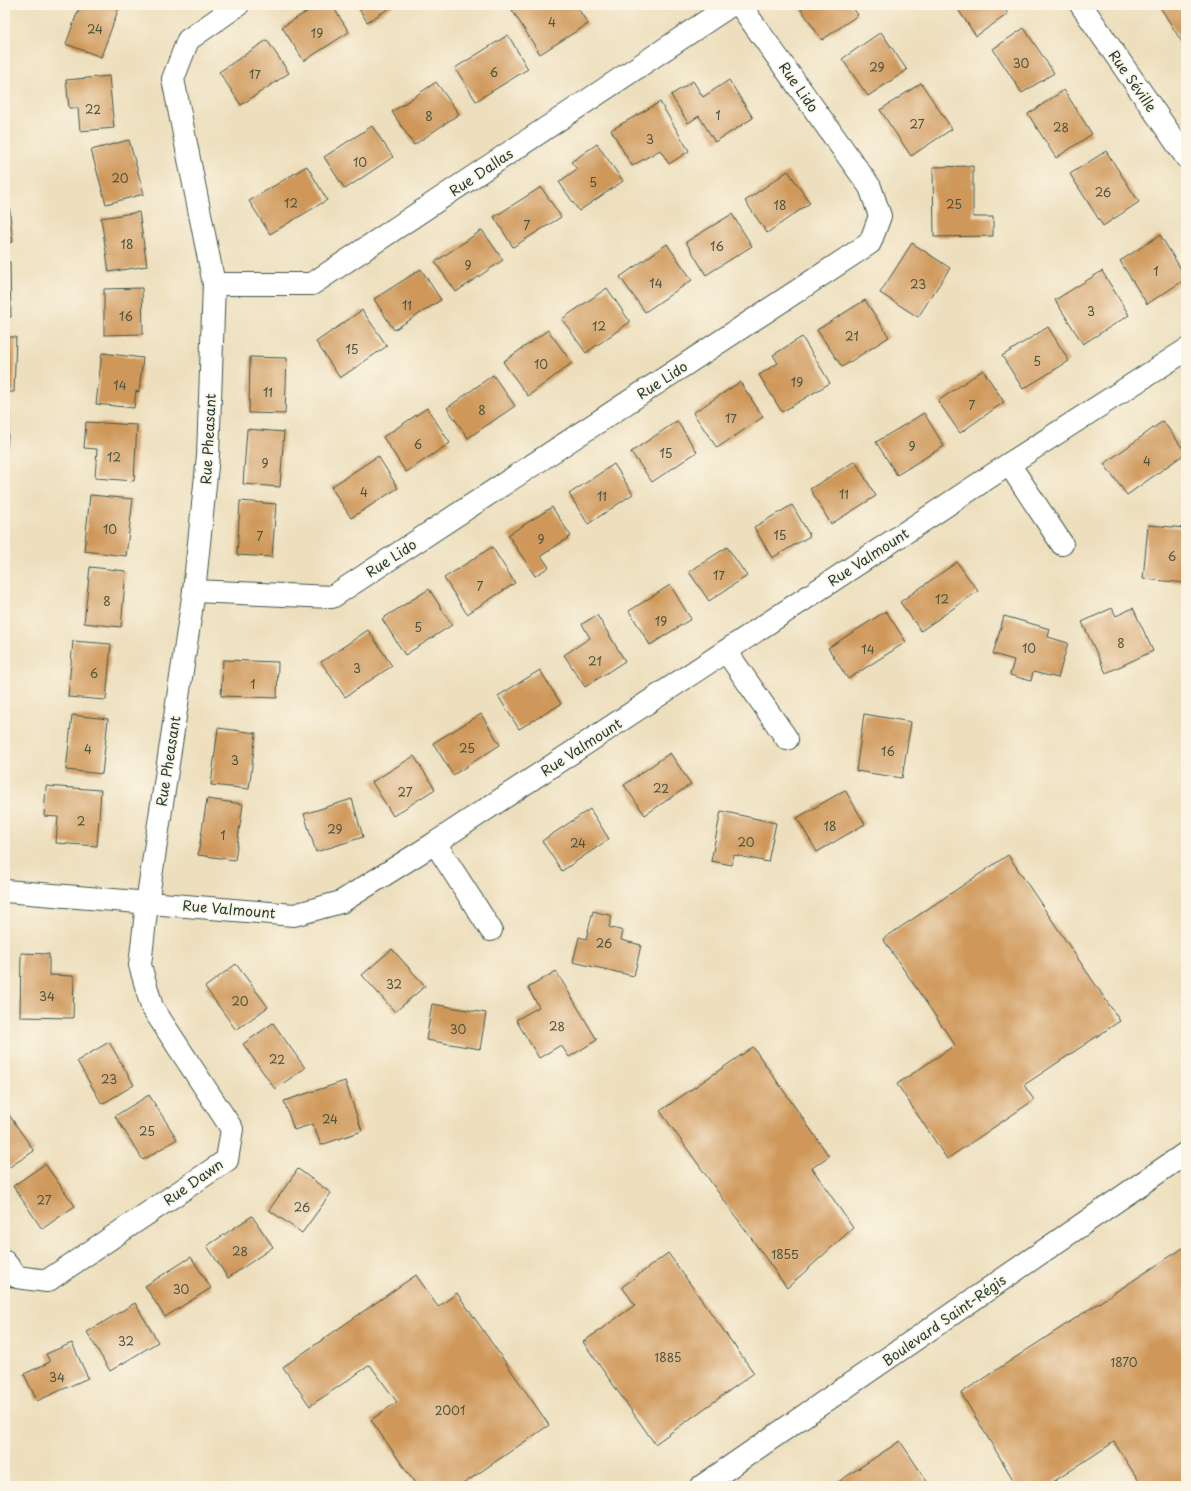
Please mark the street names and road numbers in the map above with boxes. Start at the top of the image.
street label: Rue Séville [1104,46,1162,117]
street label: Rue Lido [774,58,824,117]
street label: Rue Dallas [445,143,517,201]
street label: Rue Lido [632,356,692,404]
street label: Rue Pheasant [195,393,221,485]
street label: Rue Valmount [823,523,913,591]
street label: Rue Lido [361,534,421,582]
street label: Rue Valmount [536,713,626,781]
street label: Rue Pheasant [150,714,186,808]
street label: Rue Valmount [182,894,277,924]
street label: Rue Dawn [159,1154,227,1210]
street label: Boulevard Saint-Régis [878,1269,1010,1371]

